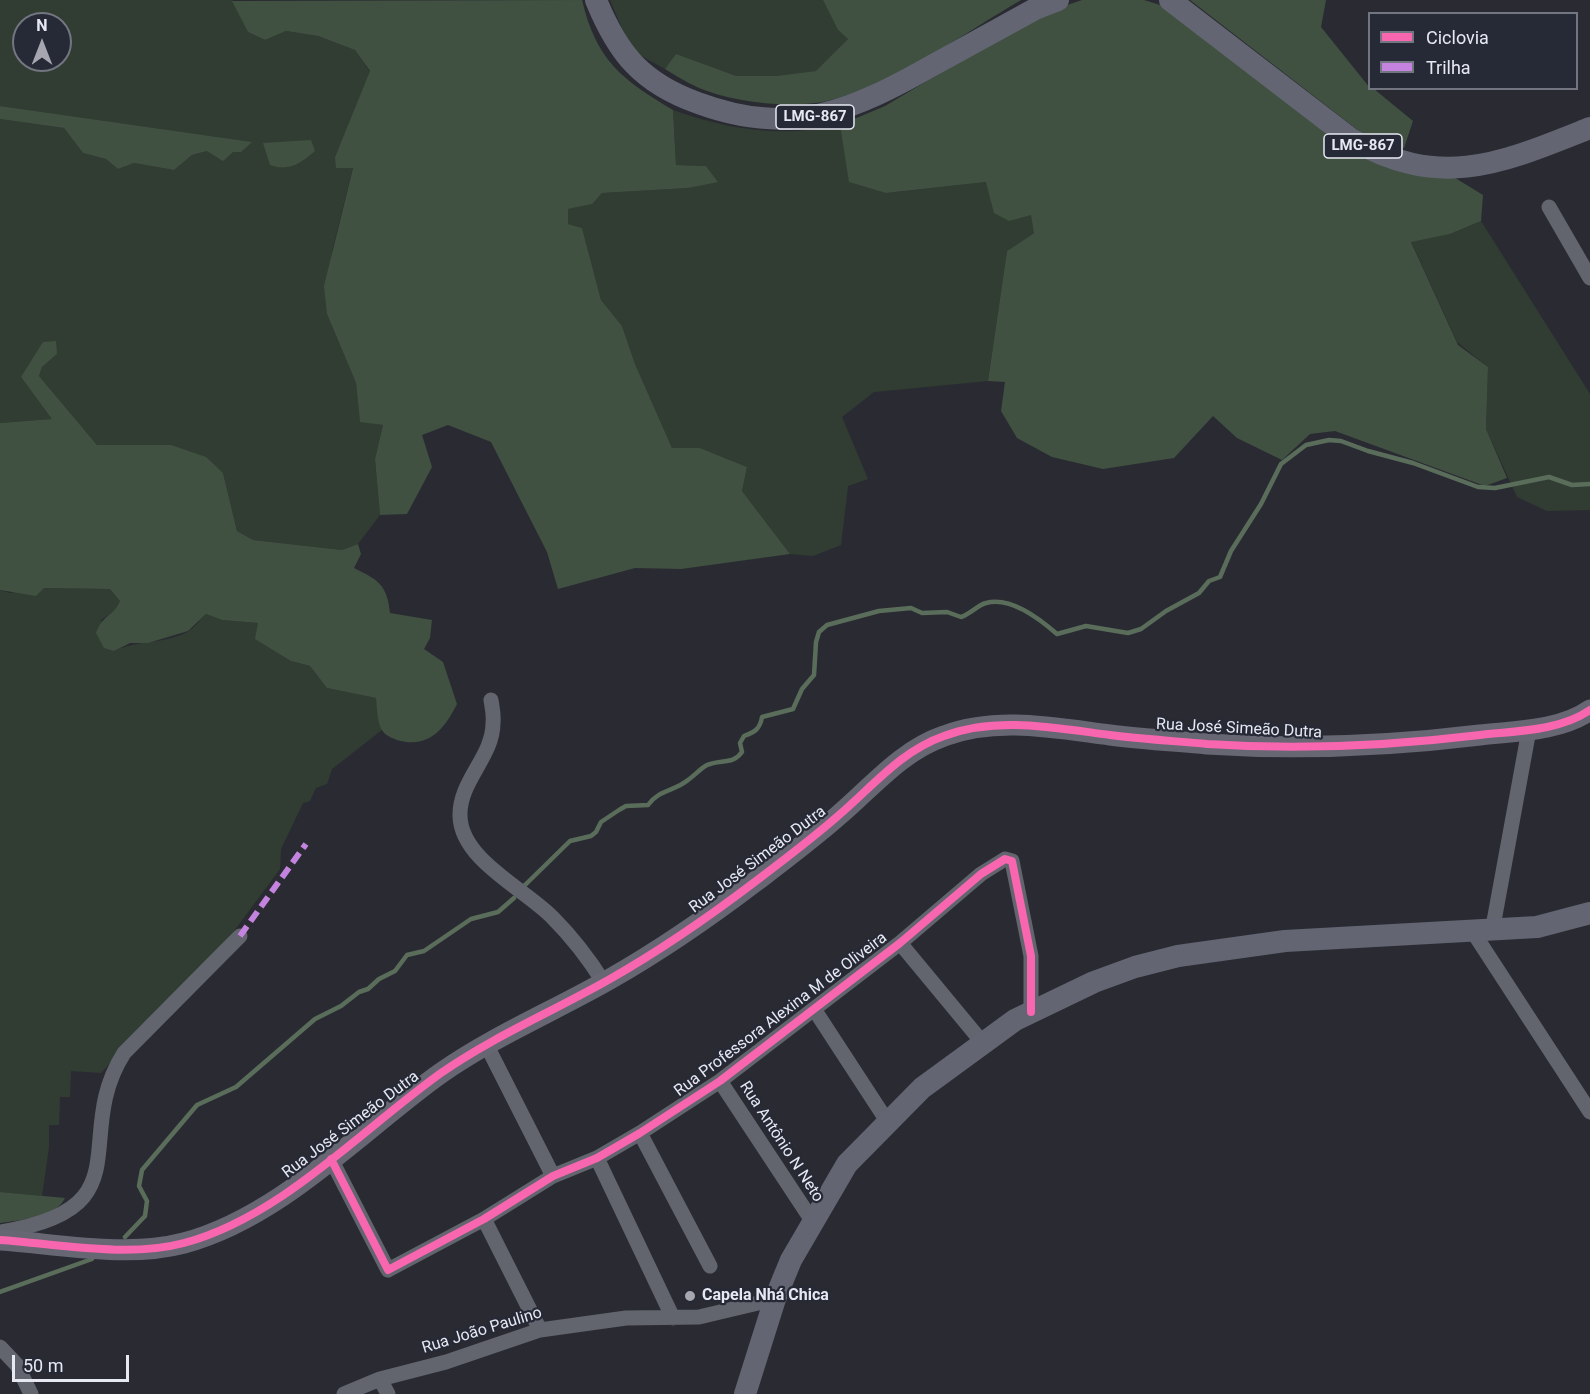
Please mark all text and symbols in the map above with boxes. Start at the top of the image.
north arrow [12,12,72,72]
legend [1368,12,1578,90]
text: N [36,16,48,35]
text: Ciclovia [1426,27,1489,48]
text: Trilha [1426,57,1471,78]
road number: LMG-867 [776,105,854,129]
road number: LMG-867 [1324,134,1402,158]
street label: Rua José Simeão Dutra [1156,715,1322,743]
street label: Rua José Simeão Dutra [686,802,830,918]
street label: Rua Professora Alexina M de Oliveira [671,929,891,1101]
street label: Rua José Simeão Dutra [279,1067,423,1183]
street label: Rua Antônio N Neto [735,1078,827,1206]
place label: Capela Nhá Chica [702,1286,829,1306]
marker: Capela Nhá Chica [683,1289,697,1303]
street label: Rua João Paulino [420,1304,544,1358]
scale bar [15,1343,132,1381]
text: 50 m [23,1355,63,1376]

